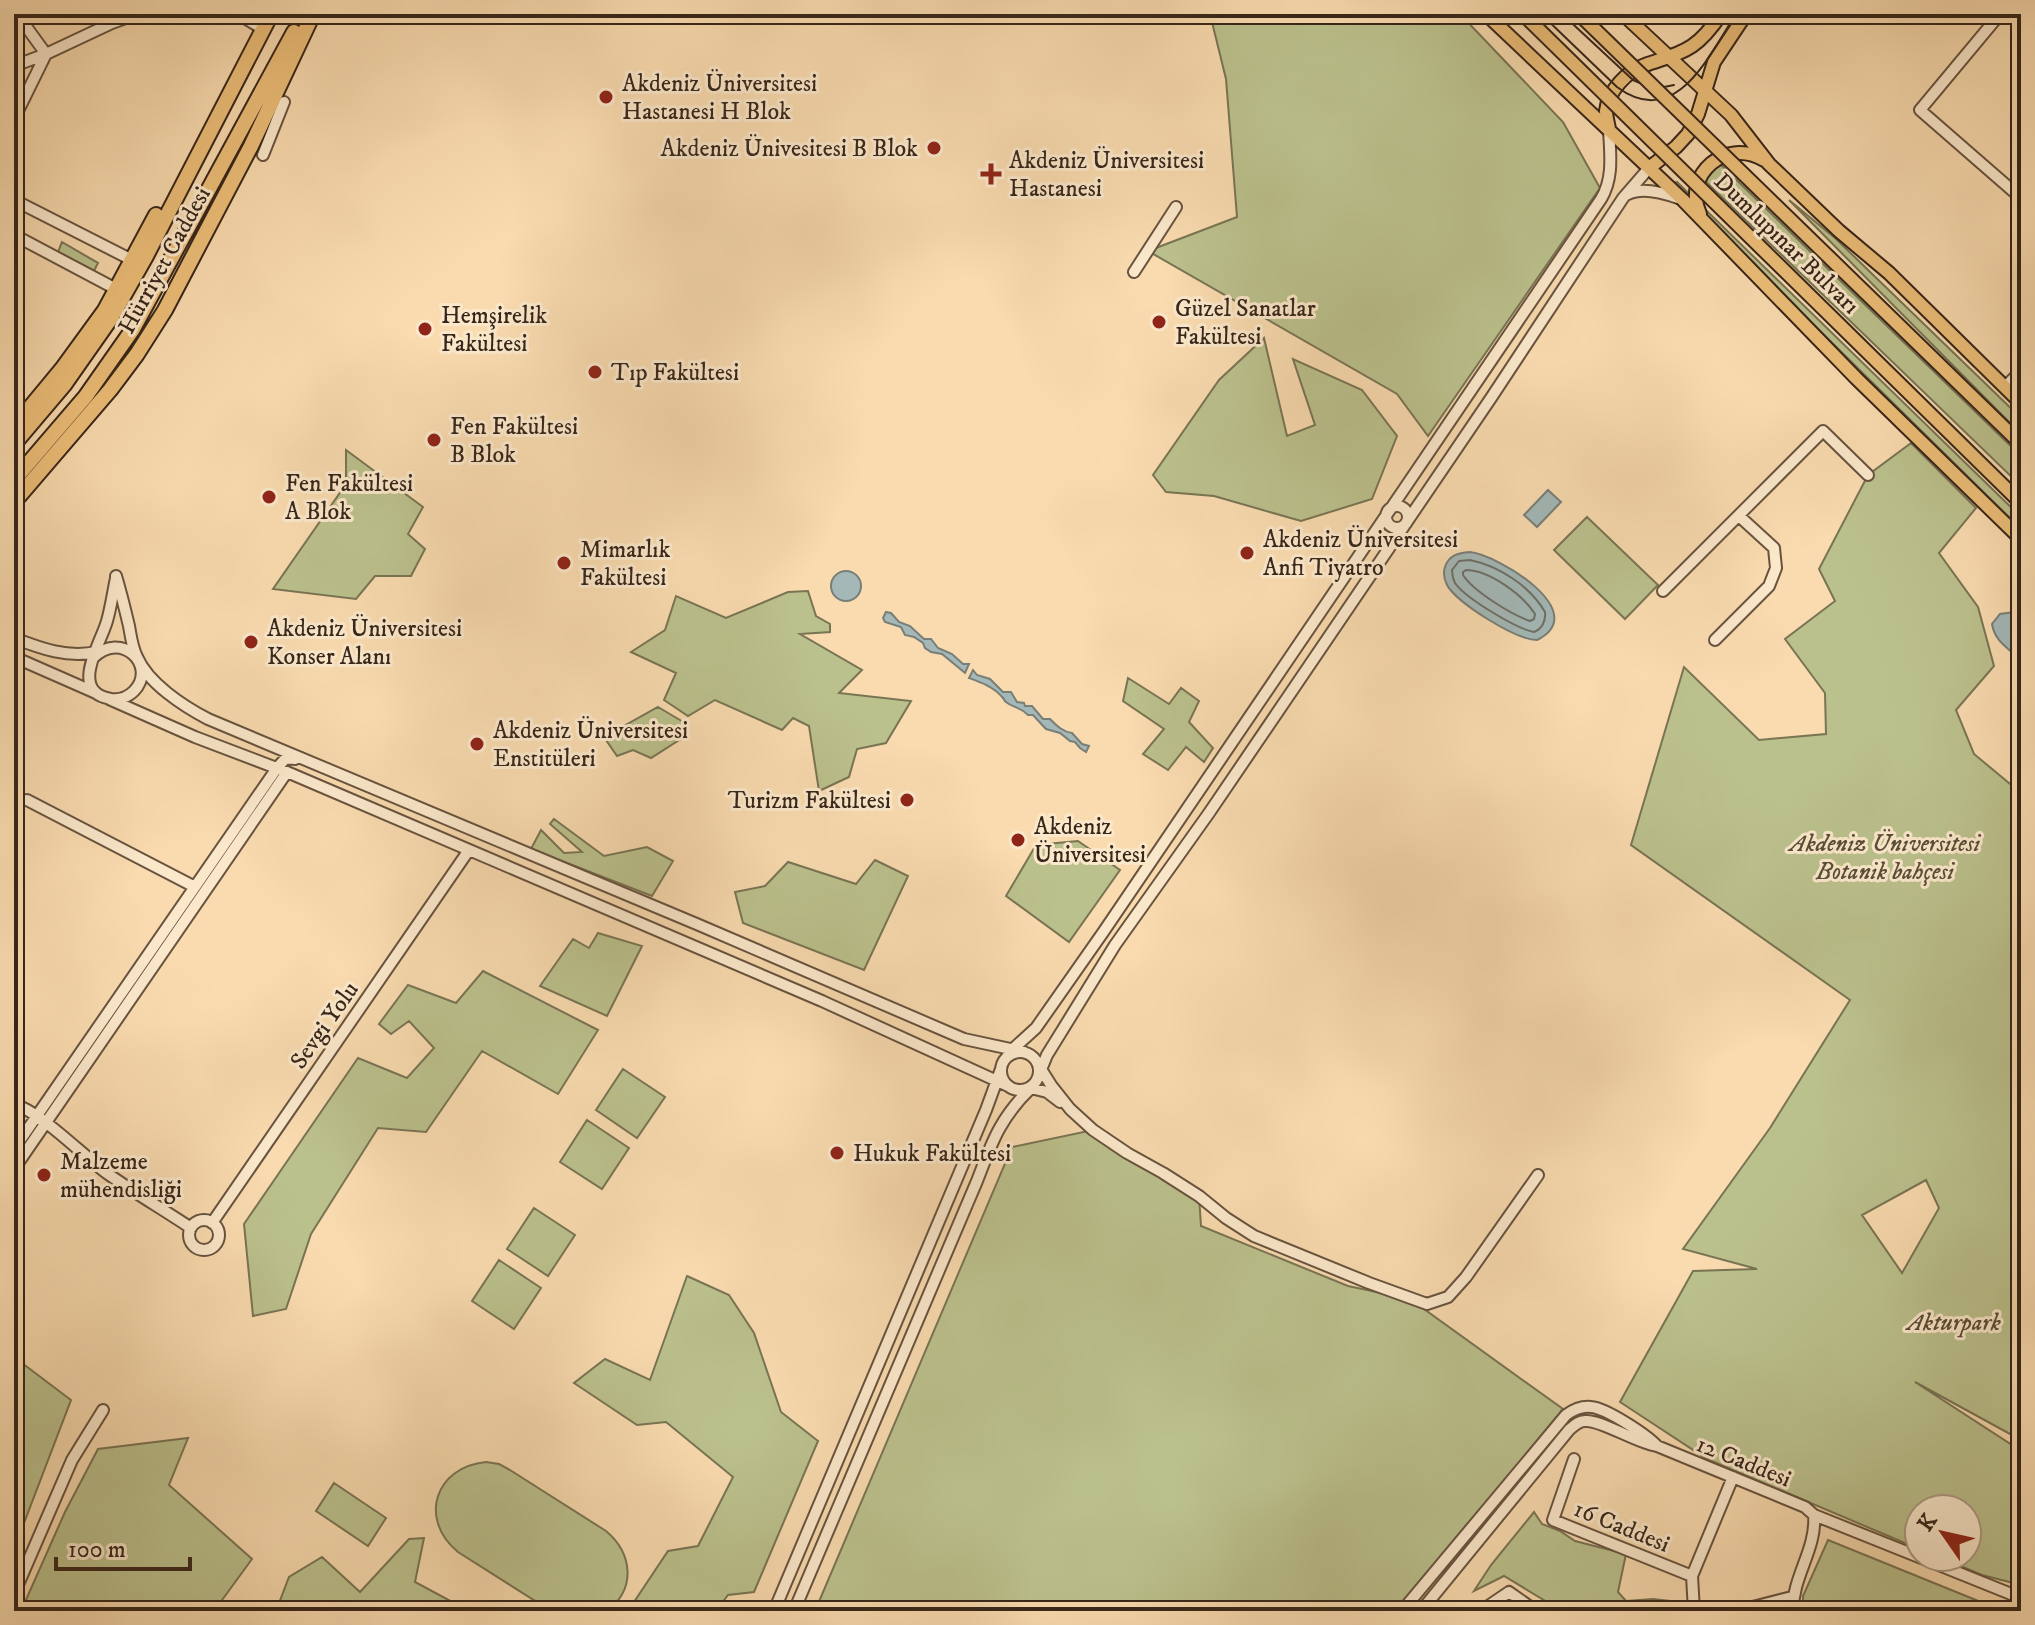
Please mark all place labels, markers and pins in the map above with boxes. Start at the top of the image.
place label: Akdeniz Üniversitesi Hastanesi H Blok [622,69,817,127]
marker: Akdeniz Üniversitesi Hastanesi H Blok [597,88,615,106]
place label: Akdeniz Ünivesitesi B Blok [661,134,918,164]
marker: Akdeniz Ünivesitesi B Blok [925,139,943,157]
place label: Akdeniz Üniversitesi Hastanesi [1009,146,1204,204]
marker: Akdeniz Üniversitesi Hastanesi [980,163,1002,185]
place label: Güzel Sanatlar Fakültesi [1175,294,1316,352]
place label: Hemşirelik Fakültesi [441,301,547,359]
marker: Güzel Sanatlar Fakültesi [1150,313,1168,331]
marker: Hemşirelik Fakültesi [416,320,434,338]
place label: Tıp Fakültesi [611,358,739,388]
marker: Tıp Fakültesi [586,363,604,381]
place label: Fen Fakültesi B Blok [450,412,578,470]
marker: Fen Fakültesi B Blok [425,431,443,449]
place label: Fen Fakültesi A Blok [285,469,413,527]
marker: Fen Fakültesi A Blok [260,488,278,506]
place label: Akdeniz Üniversitesi Anfi Tiyatro [1263,525,1458,583]
place label: Mimarlık Fakültesi [580,535,671,593]
marker: Akdeniz Üniversitesi Anfi Tiyatro [1238,544,1256,562]
marker: Mimarlık Fakültesi [555,554,573,572]
place label: Akdeniz Üniversitesi Konser Alanı [267,614,462,672]
marker: Akdeniz Üniversitesi Konser Alanı [242,633,260,651]
place label: Akdeniz Üniversitesi Enstitüleri [493,716,688,774]
marker: Akdeniz Üniversitesi Enstitüleri [468,735,486,753]
place label: Turizm Fakültesi [728,786,891,816]
marker: Turizm Fakültesi [898,791,916,809]
place label: Akdeniz Üniversitesi [1034,812,1146,870]
marker: Akdeniz Üniversitesi [1009,831,1027,849]
place label: Hukuk Fakültesi [853,1139,1011,1169]
marker: Hukuk Fakültesi [828,1144,846,1162]
place label: Malzeme mühendisliği [60,1147,182,1205]
marker: Malzeme mühendisliği [35,1166,53,1184]

